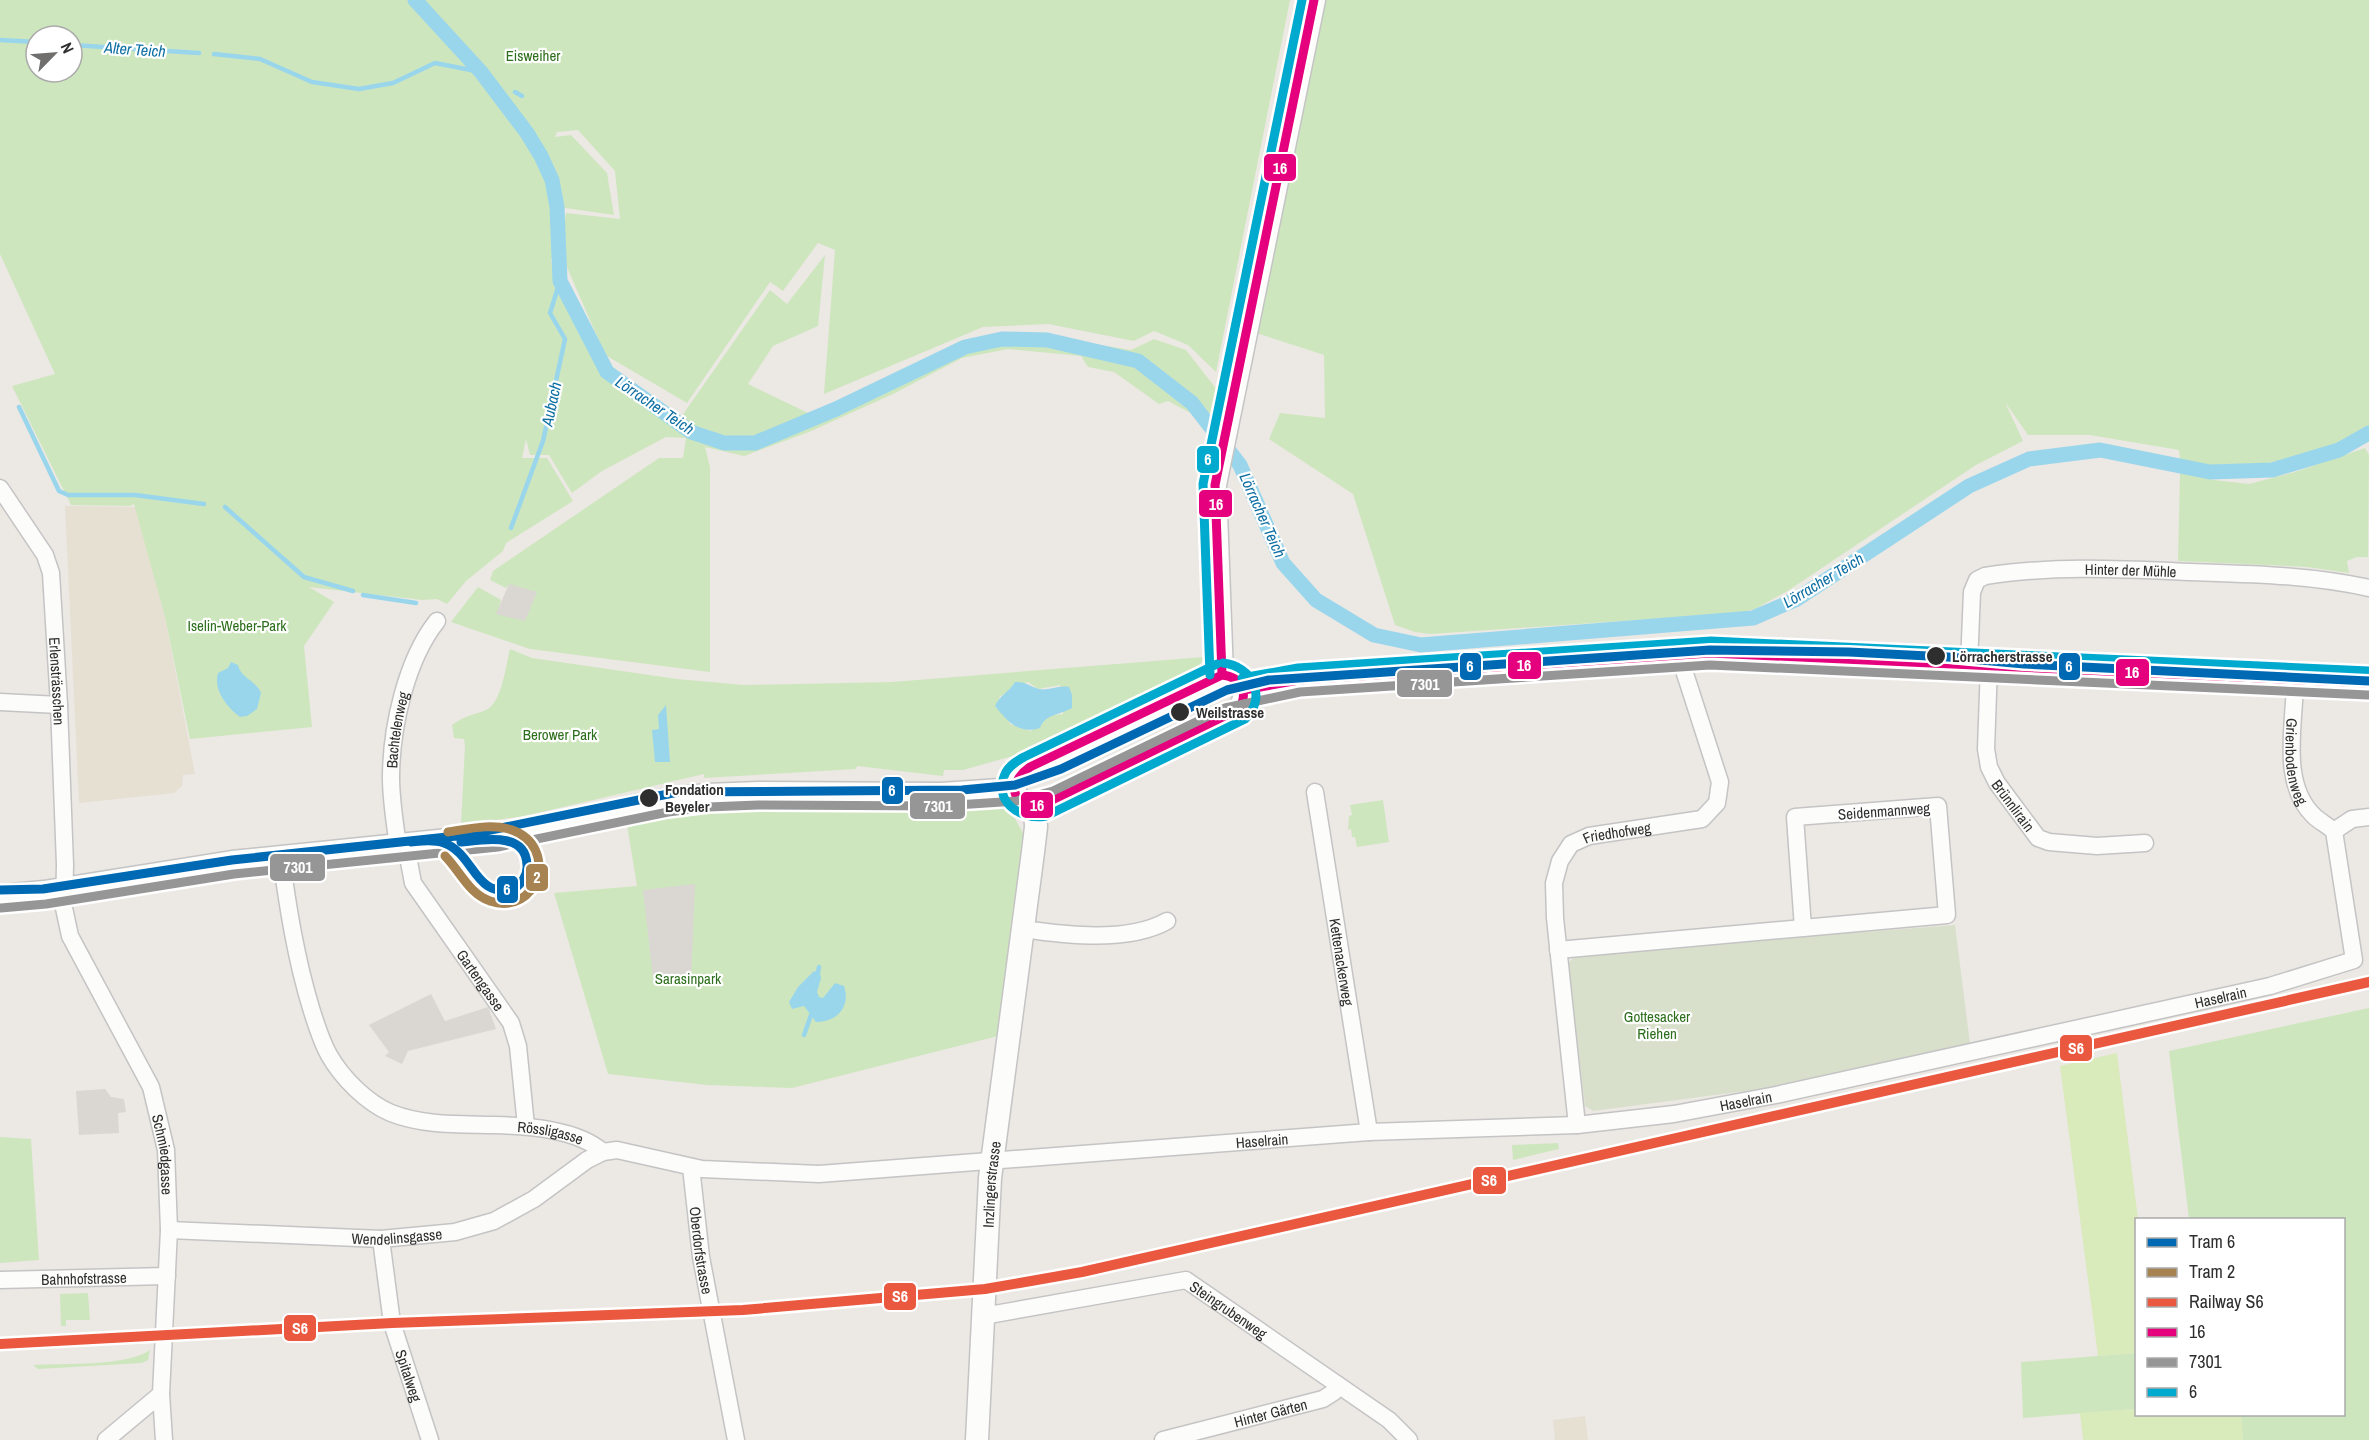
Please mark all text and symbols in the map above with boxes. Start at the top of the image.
north arrow [24,24,84,84]
water label: Alter Teich [103,36,166,62]
text: N [56,39,80,57]
park label: Eisweiher [506,45,560,66]
line badge: 16 [1263,153,1297,182]
text: 16 [1273,157,1287,179]
water label: Lörracher Teich [611,371,699,439]
water label: Aubach [535,380,566,429]
line badge: 6 [1196,445,1220,474]
text: 6 [1204,448,1212,470]
water label: Lörracher Teich [1235,469,1291,561]
line badge: 16 [1198,489,1233,518]
text: 16 [1209,493,1223,515]
water label: Lörracher Teich [1779,547,1867,613]
street label: Hinter der Mühle [2085,558,2177,582]
park label: Iselin-Weber-Park [188,615,287,636]
street label: Erlensträsschen [44,636,70,726]
marker: Lörracherstrasse [1925,645,1947,667]
place label: Lörracherstrasse [1952,646,2053,667]
line badge: 16 [1507,651,1542,680]
line badge: 6 [1459,652,1482,681]
line badge: 6 [2058,652,2081,681]
text: 16 [1517,654,1531,676]
text: 6 [1466,655,1474,677]
text: 6 [2065,655,2073,677]
line badge: 16 [2115,658,2150,687]
text: 16 [2125,661,2139,683]
line badge: 7301 [1396,669,1453,698]
text: 7301 [1410,673,1440,695]
street label: Bachtelenweg [381,689,414,769]
marker: Weilstrasse [1169,701,1191,723]
place label: Weilstrasse [1196,702,1264,723]
street label: Grienbodenweg [2281,717,2313,809]
park label: Berower Park [523,724,598,745]
street label: Brünnlirain [1987,775,2040,836]
line badge: 6 [881,776,904,805]
place label: Fondation Beyeler [665,779,724,817]
text: 6 [888,779,896,801]
marker: Fondation Beyeler [638,787,660,809]
line badge: 16 [1020,791,1054,819]
line badge: 7301 [909,792,966,820]
text: 16 [1030,794,1044,816]
text: 7301 [923,795,953,817]
street label: Seidenmannweg [1837,797,1931,825]
street label: Friedhofweg [1579,816,1652,848]
line badge: 7301 [269,853,326,882]
text: 7301 [283,856,313,878]
line badge: 2 [525,863,549,892]
text: 2 [533,866,541,888]
line badge: 6 [496,875,519,904]
text: 6 [503,878,511,900]
street label: Kettenackerweg [1325,917,1359,1007]
street label: Gartengasse [452,945,510,1015]
park label: Sarasinpark [655,968,722,989]
street label: Haselrain [2192,981,2248,1013]
park label: Gottesacker Riehen [1624,1006,1690,1044]
line badge: S6 [2059,1034,2093,1062]
text: S6 [2068,1037,2084,1059]
street label: Haselrain [1718,1085,1774,1116]
street label: Schmiedgasse [147,1112,178,1195]
street label: Rössligasse [517,1116,587,1149]
street label: Haselrain [1235,1128,1289,1153]
street label: Inzlingerstrasse [977,1140,1005,1228]
line badge: S6 [1472,1166,1507,1195]
text: S6 [1481,1169,1497,1191]
street label: Oberdorfstrasse [685,1205,718,1296]
legend [2135,1218,2345,1416]
street label: Wendelinsgasse [351,1223,443,1250]
text: Tram 6 [2189,1229,2235,1254]
text: Tram 2 [2189,1259,2235,1284]
street label: Bahnhofstrasse [41,1266,127,1290]
street label: Steingrubenweg [1186,1275,1272,1344]
line badge: S6 [883,1282,917,1311]
text: S6 [892,1285,908,1307]
text: Railway S6 [2189,1289,2264,1314]
line badge: S6 [283,1314,317,1342]
text: S6 [292,1317,308,1339]
text: 16 [2189,1319,2205,1344]
street label: Spitalweg [391,1347,427,1405]
text: 7301 [2189,1349,2223,1374]
text: 6 [2189,1379,2197,1404]
street label: Hinter Gärten [1232,1393,1309,1432]

